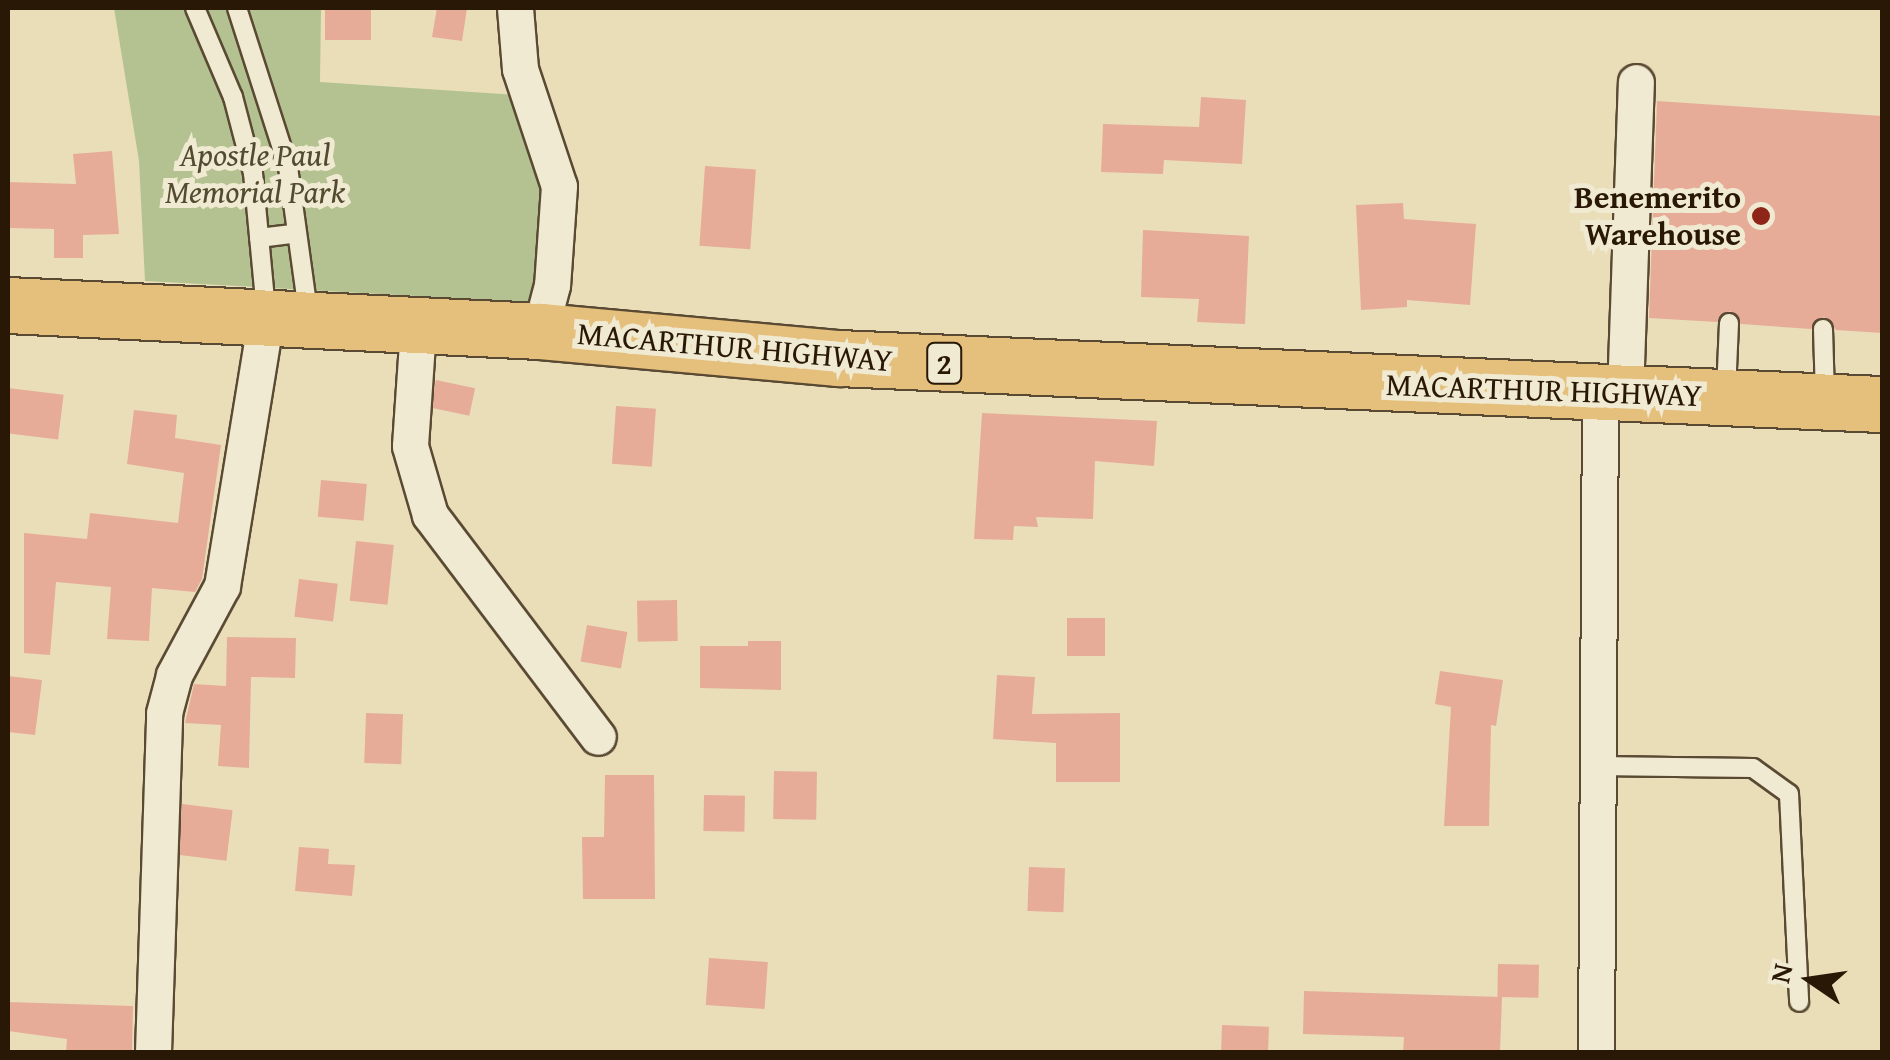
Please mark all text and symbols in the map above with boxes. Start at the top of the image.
park label: Apostle Paul Memorial Park [165,137,345,212]
place label: Benemerito Warehouse [1574,179,1741,254]
marker: Benemerito Warehouse [1750,205,1772,227]
street label: MACARTHUR HIGHWAY [576,314,894,380]
road number: 2 [924,338,964,388]
street label: MACARTHUR HIGHWAY [1385,365,1703,415]
north arrow [1760,930,1860,1030]
text: N [1758,959,1802,987]

